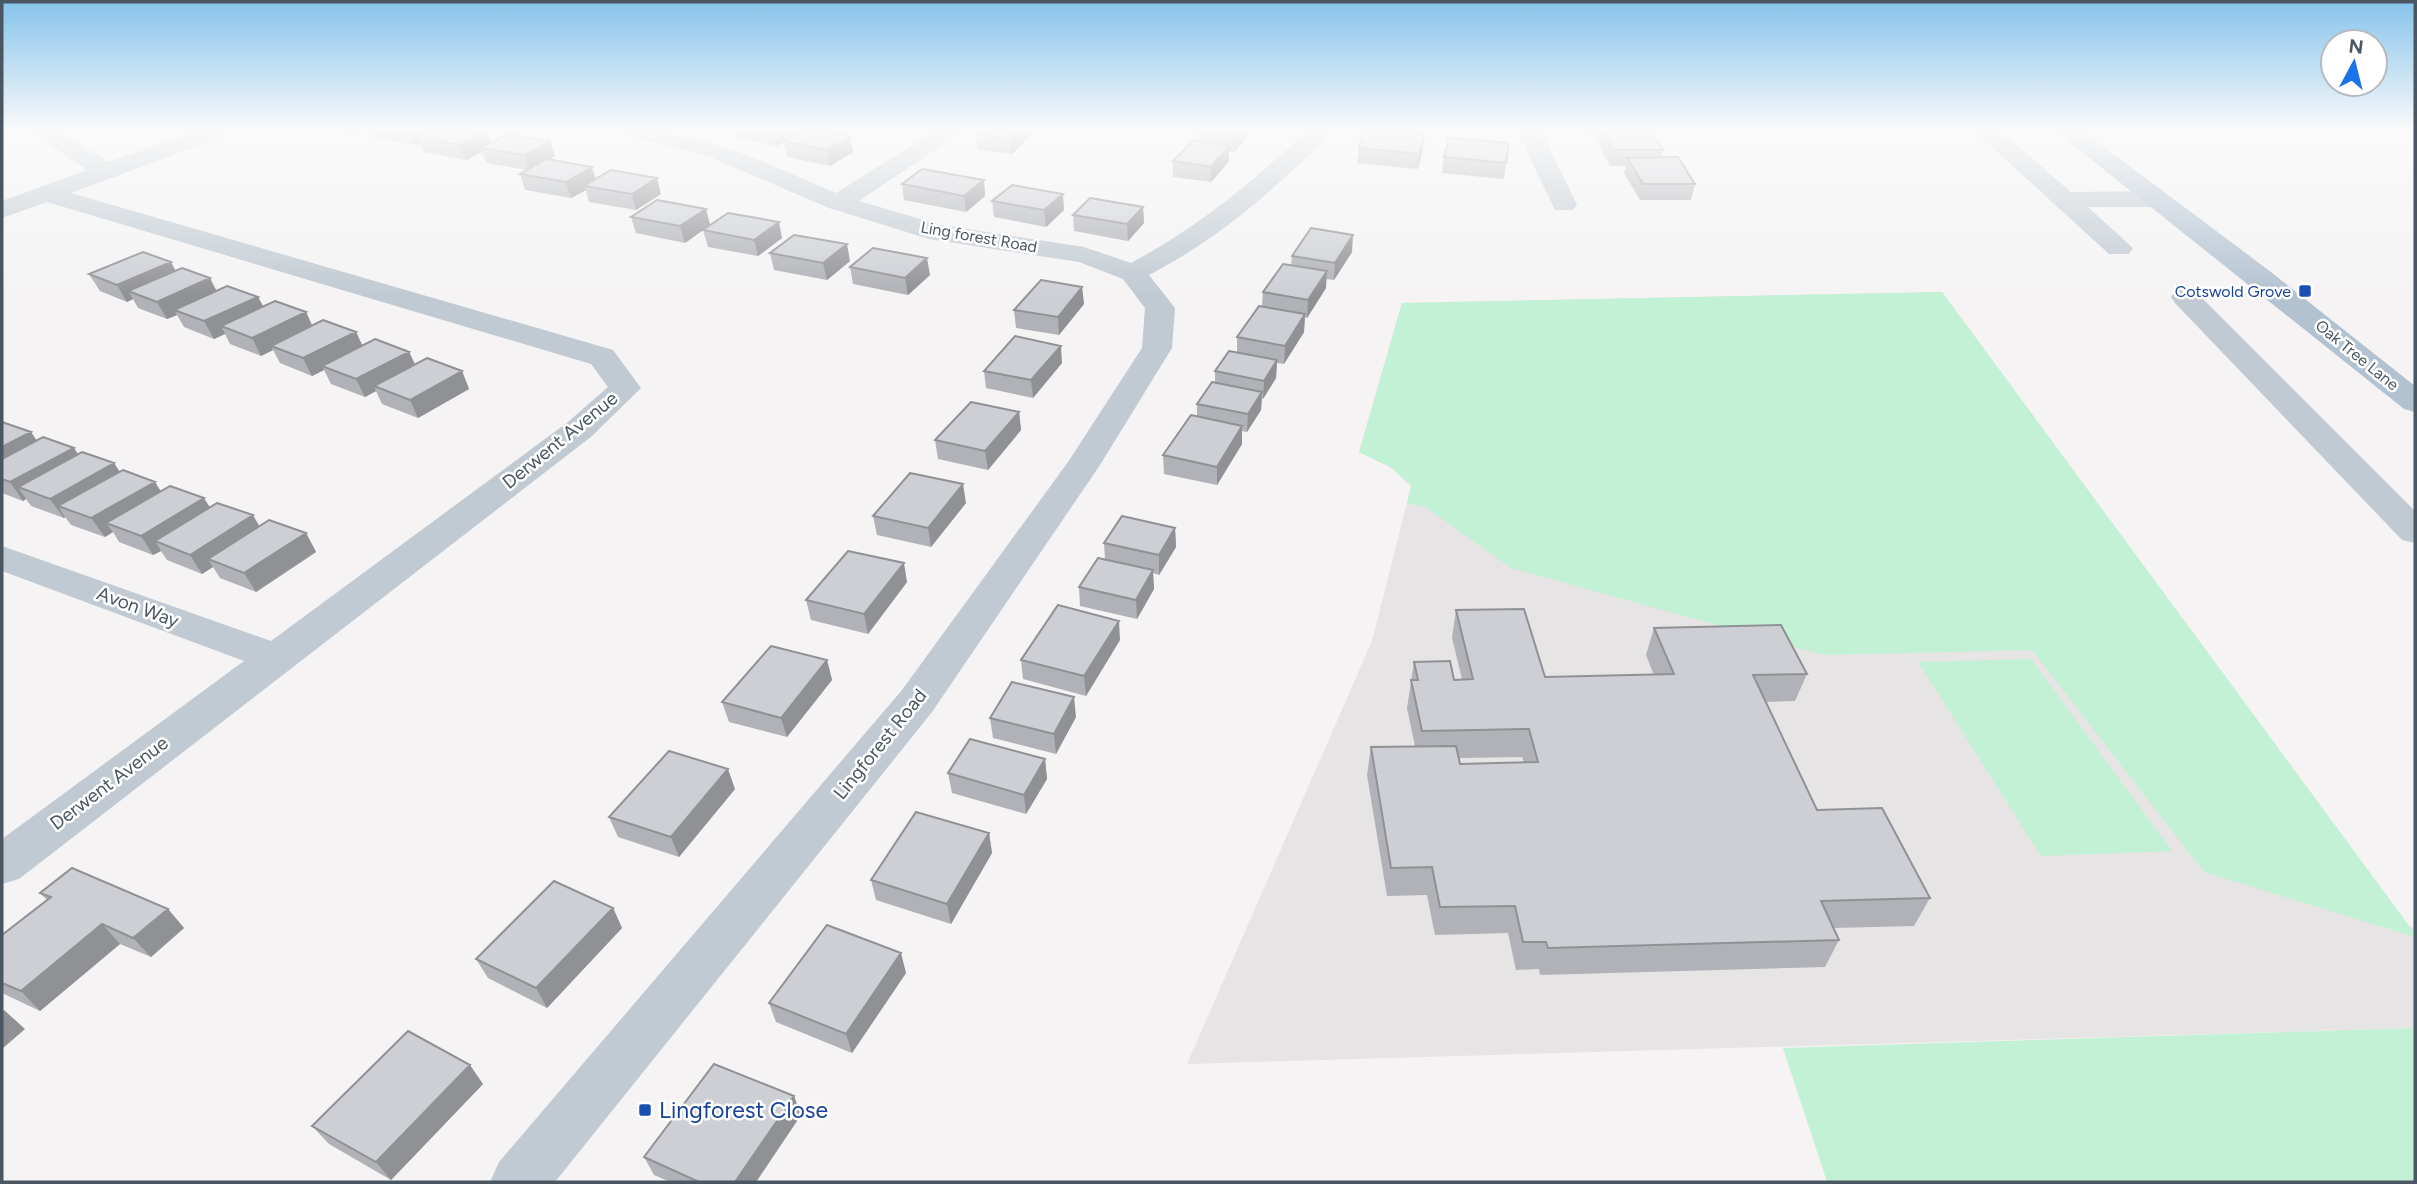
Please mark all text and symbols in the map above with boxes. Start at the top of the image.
north arrow [2319,28,2389,98]
text: N [2347,34,2365,59]
street label: Ling forest Road [919,217,1039,257]
place label: Cotswold Grove [2175,282,2291,301]
marker: Cotswold Grove [2297,283,2313,299]
street label: Oak Tree Lane [2312,316,2403,394]
street label: Derwent Avenue [498,386,622,494]
street label: Avon Way [94,582,182,632]
street label: Lingforest Road [828,684,932,804]
street label: Derwent Avenue [46,731,172,835]
place label: Lingforest Close [659,1096,828,1124]
marker: Lingforest Close [637,1102,653,1118]

